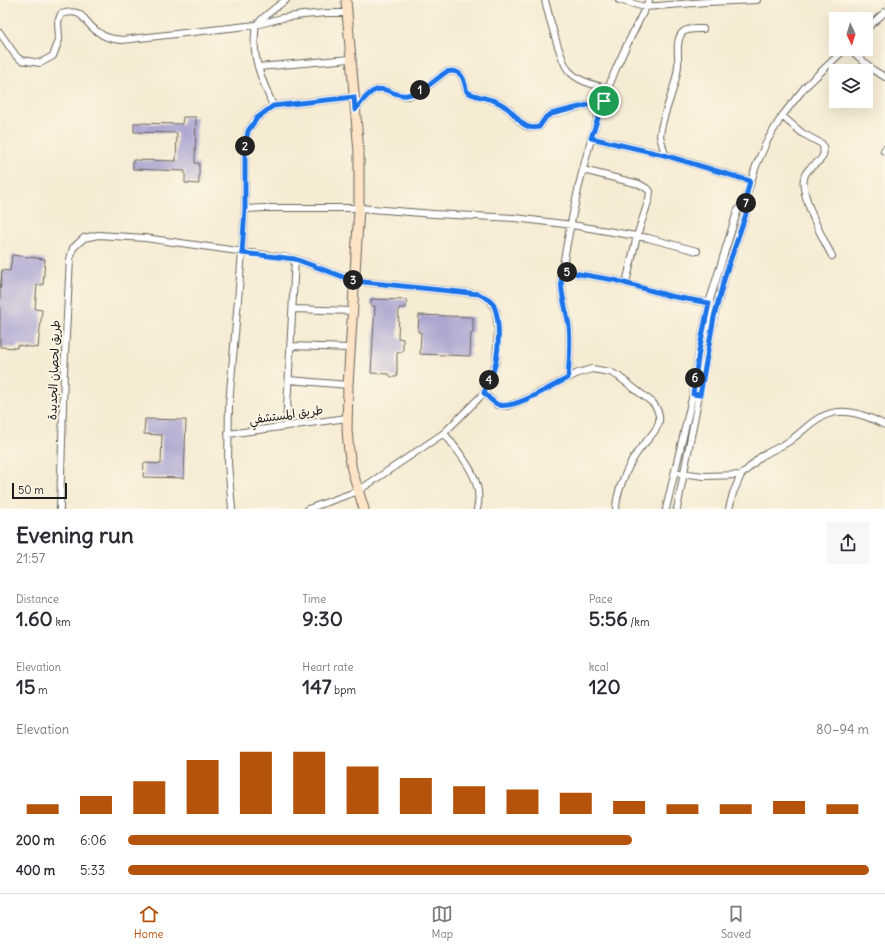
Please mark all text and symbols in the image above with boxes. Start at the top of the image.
north arrow [829,12,873,56]
map controls [829,12,873,108]
button: layers [829,64,873,108]
pin: 1 [410,80,430,100]
text: 1 [418,83,422,97]
pin [587,84,621,118]
icon: arrive [593,90,615,112]
pin: 2 [235,136,255,156]
text: 2 [242,139,248,153]
pin: 7 [736,193,756,213]
text: 7 [743,196,749,210]
pin: 5 [557,262,577,282]
text: 5 [564,265,570,279]
pin: 3 [343,270,363,290]
text: 3 [350,273,356,287]
street label: طريق لحصان الجديدة [44,320,64,420]
pin: 6 [685,368,705,388]
pin: 4 [479,370,499,390]
text: 6 [692,371,698,385]
text: 4 [486,373,492,387]
street label: طريق المستشفي [248,402,324,431]
scale bar [12,481,67,500]
text: 50 m [18,483,44,497]
text: Evening run [16,521,134,549]
button: share [827,522,869,564]
text: 21:57 [16,550,45,567]
text: Distance [16,592,59,606]
text: Time [302,592,326,606]
text: Pace [589,592,613,606]
text: 1.60 [16,606,53,631]
text: 9:30 [302,606,343,631]
text: 5:56 [589,606,628,631]
text: km [53,615,71,629]
text: /km [628,615,650,629]
text: Elevation [16,660,61,674]
text: Heart rate [302,660,353,674]
text: kcal [589,660,608,674]
text: 15 [16,674,35,699]
text: 147 [302,674,331,699]
text: 120 [589,674,621,699]
text: m [35,683,48,697]
text: bpm [331,683,356,697]
text: Elevation [16,721,69,738]
text: 80–94 m [816,721,869,738]
text: 200 m [16,832,55,849]
text: 6:06 [80,832,107,849]
text: 400 m [16,862,55,879]
text: 5:33 [80,862,105,879]
tab: Home [134,903,164,941]
tab: Map [431,903,453,941]
tab: Saved [721,903,751,941]

